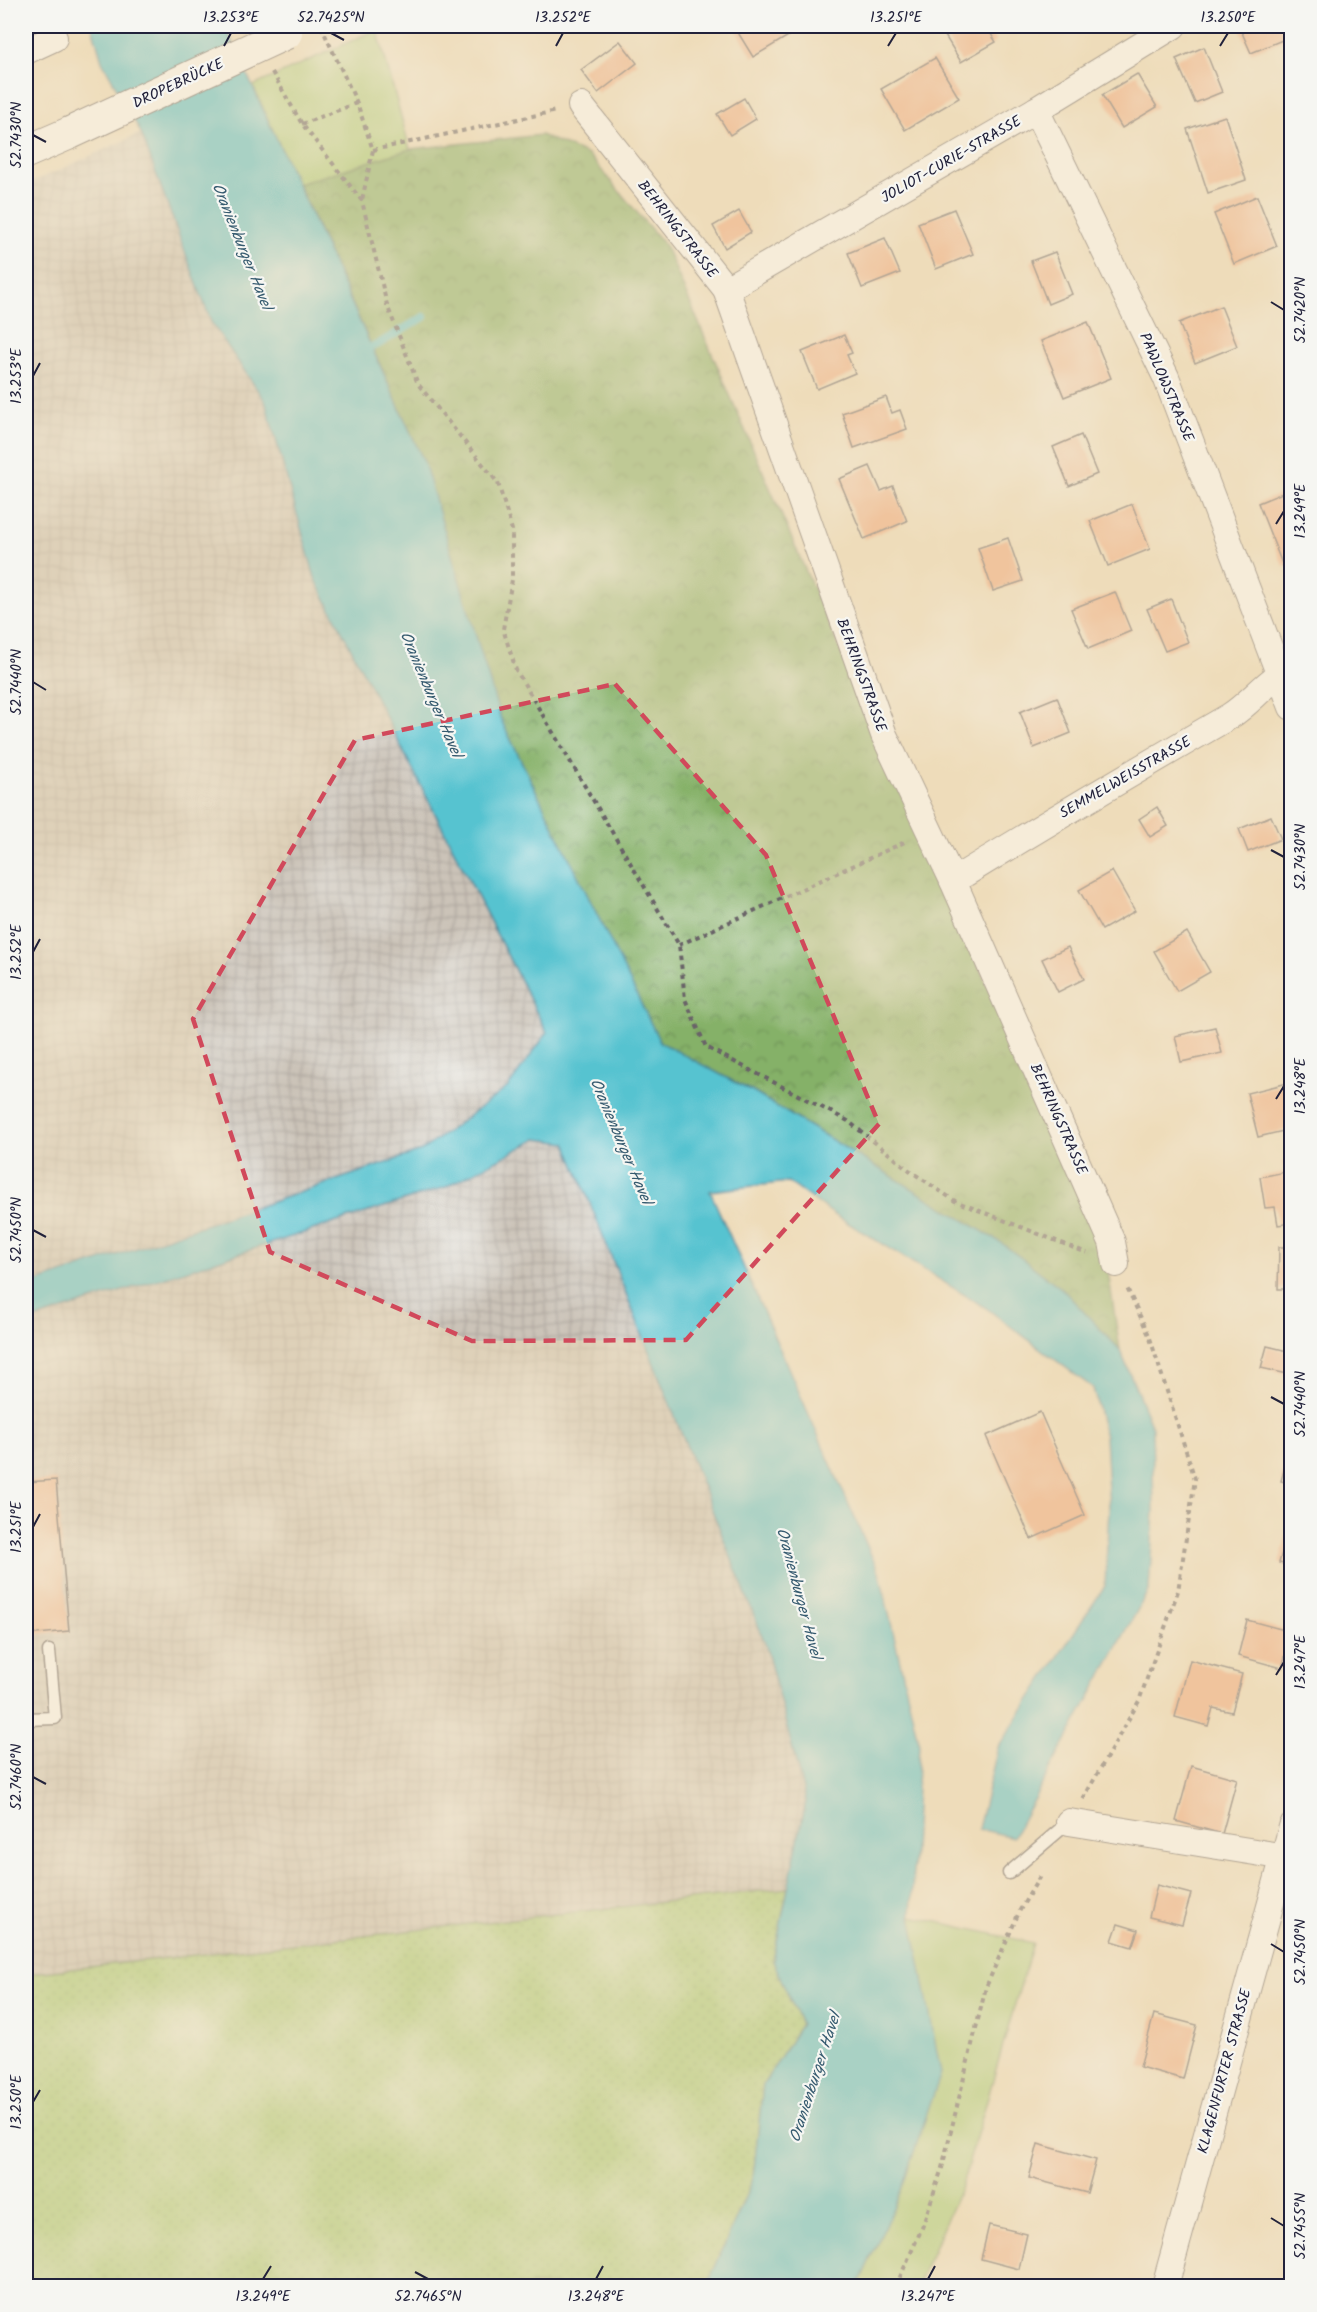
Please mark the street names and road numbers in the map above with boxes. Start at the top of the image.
street label: DROPEBRÜCKE [129,52,229,116]
street label: JOLIOT-CURIE-STRASSE [877,109,1027,210]
street label: BEHRINGSTRASSE [631,175,724,285]
street label: PAWLOWSTRASSE [1132,329,1200,447]
street label: BEHRINGSTRASSE [829,615,893,737]
street label: SEMMELWEISSTRASSE [1055,730,1197,826]
street label: BEHRINGSTRASSE [1023,1060,1094,1180]
street label: KLAGENFURTER STRASSE [1191,1985,1259,2156]

